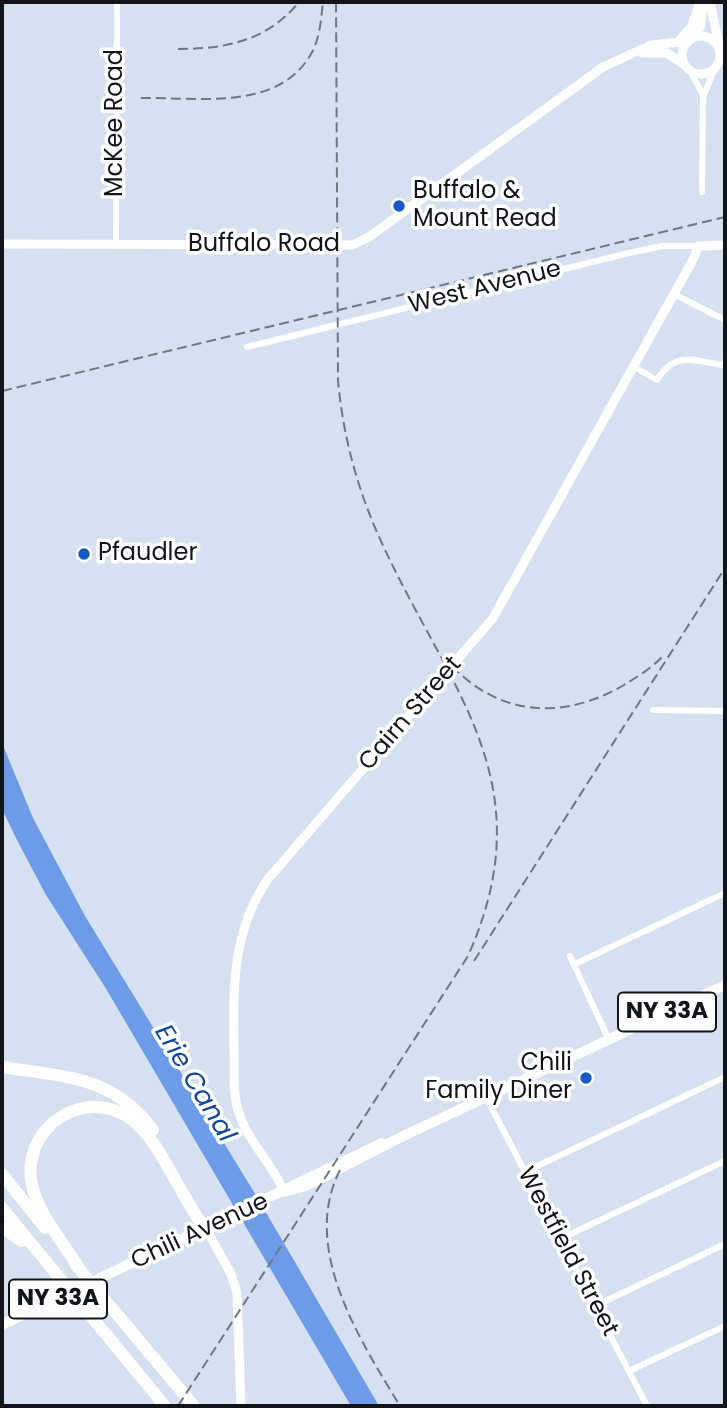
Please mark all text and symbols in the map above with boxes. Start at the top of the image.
street label: McKee Road [102,49,130,197]
place label: Buffalo & Mount Read [413,178,557,234]
marker: Buffalo & Mount Read [391,198,407,214]
street label: Buffalo Road [188,231,340,259]
street label: West Avenue [406,255,564,321]
place label: Pfaudler [98,540,197,568]
marker: Pfaudler [76,546,92,562]
street label: Cairn Street [354,651,468,777]
road number: NY 33A [618,993,716,1032]
water label: Erie Canal [147,1020,241,1148]
place label: Chili Family Diner [425,1050,572,1106]
marker: Chili Family Diner [578,1070,594,1086]
street label: Westfield Street [510,1163,624,1341]
street label: Chili Avenue [127,1188,273,1276]
road number: NY 33A [9,1280,107,1318]

